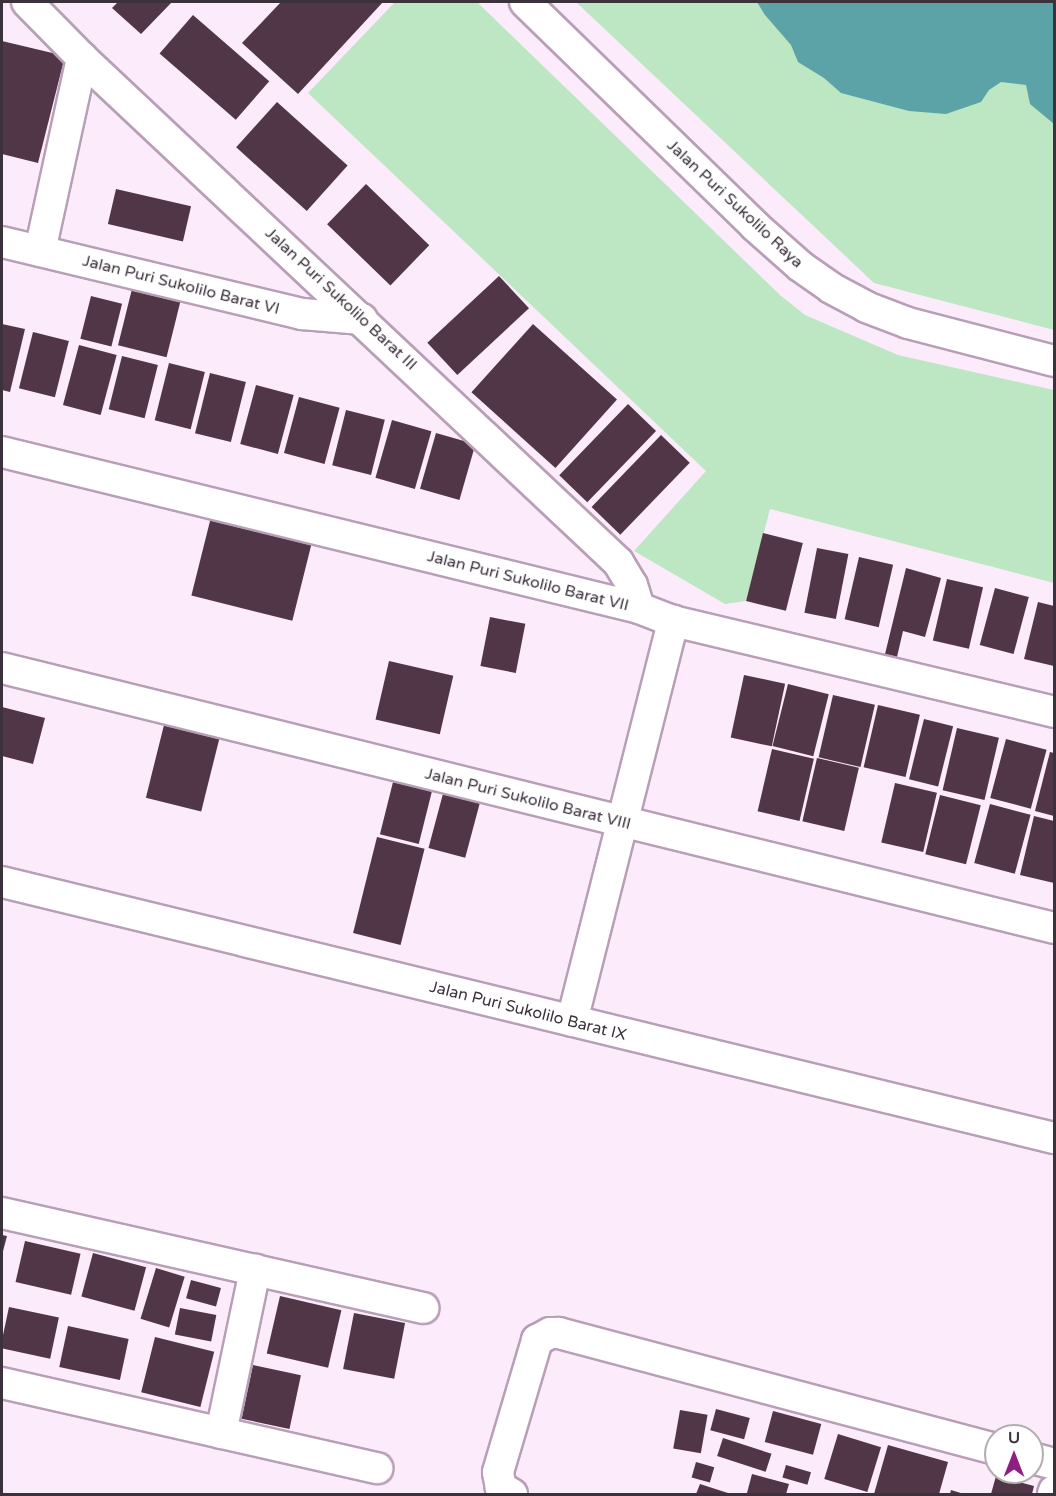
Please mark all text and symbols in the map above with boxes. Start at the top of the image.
street label: Jalan Puri Sukolilo Raya [663,136,807,272]
street label: Jalan Puri Sukolilo Barat III [261,224,421,374]
street label: Jalan Puri Sukolilo Barat VI [80,251,282,319]
street label: Jalan Puri Sukolilo Barat VII [425,547,631,615]
street label: Jalan Puri Sukolilo Barat VIII [423,764,633,834]
street label: Jalan Puri Sukolilo Barat IX [428,977,628,1045]
north arrow [984,1424,1044,1484]
text: U [1008,1428,1020,1448]

